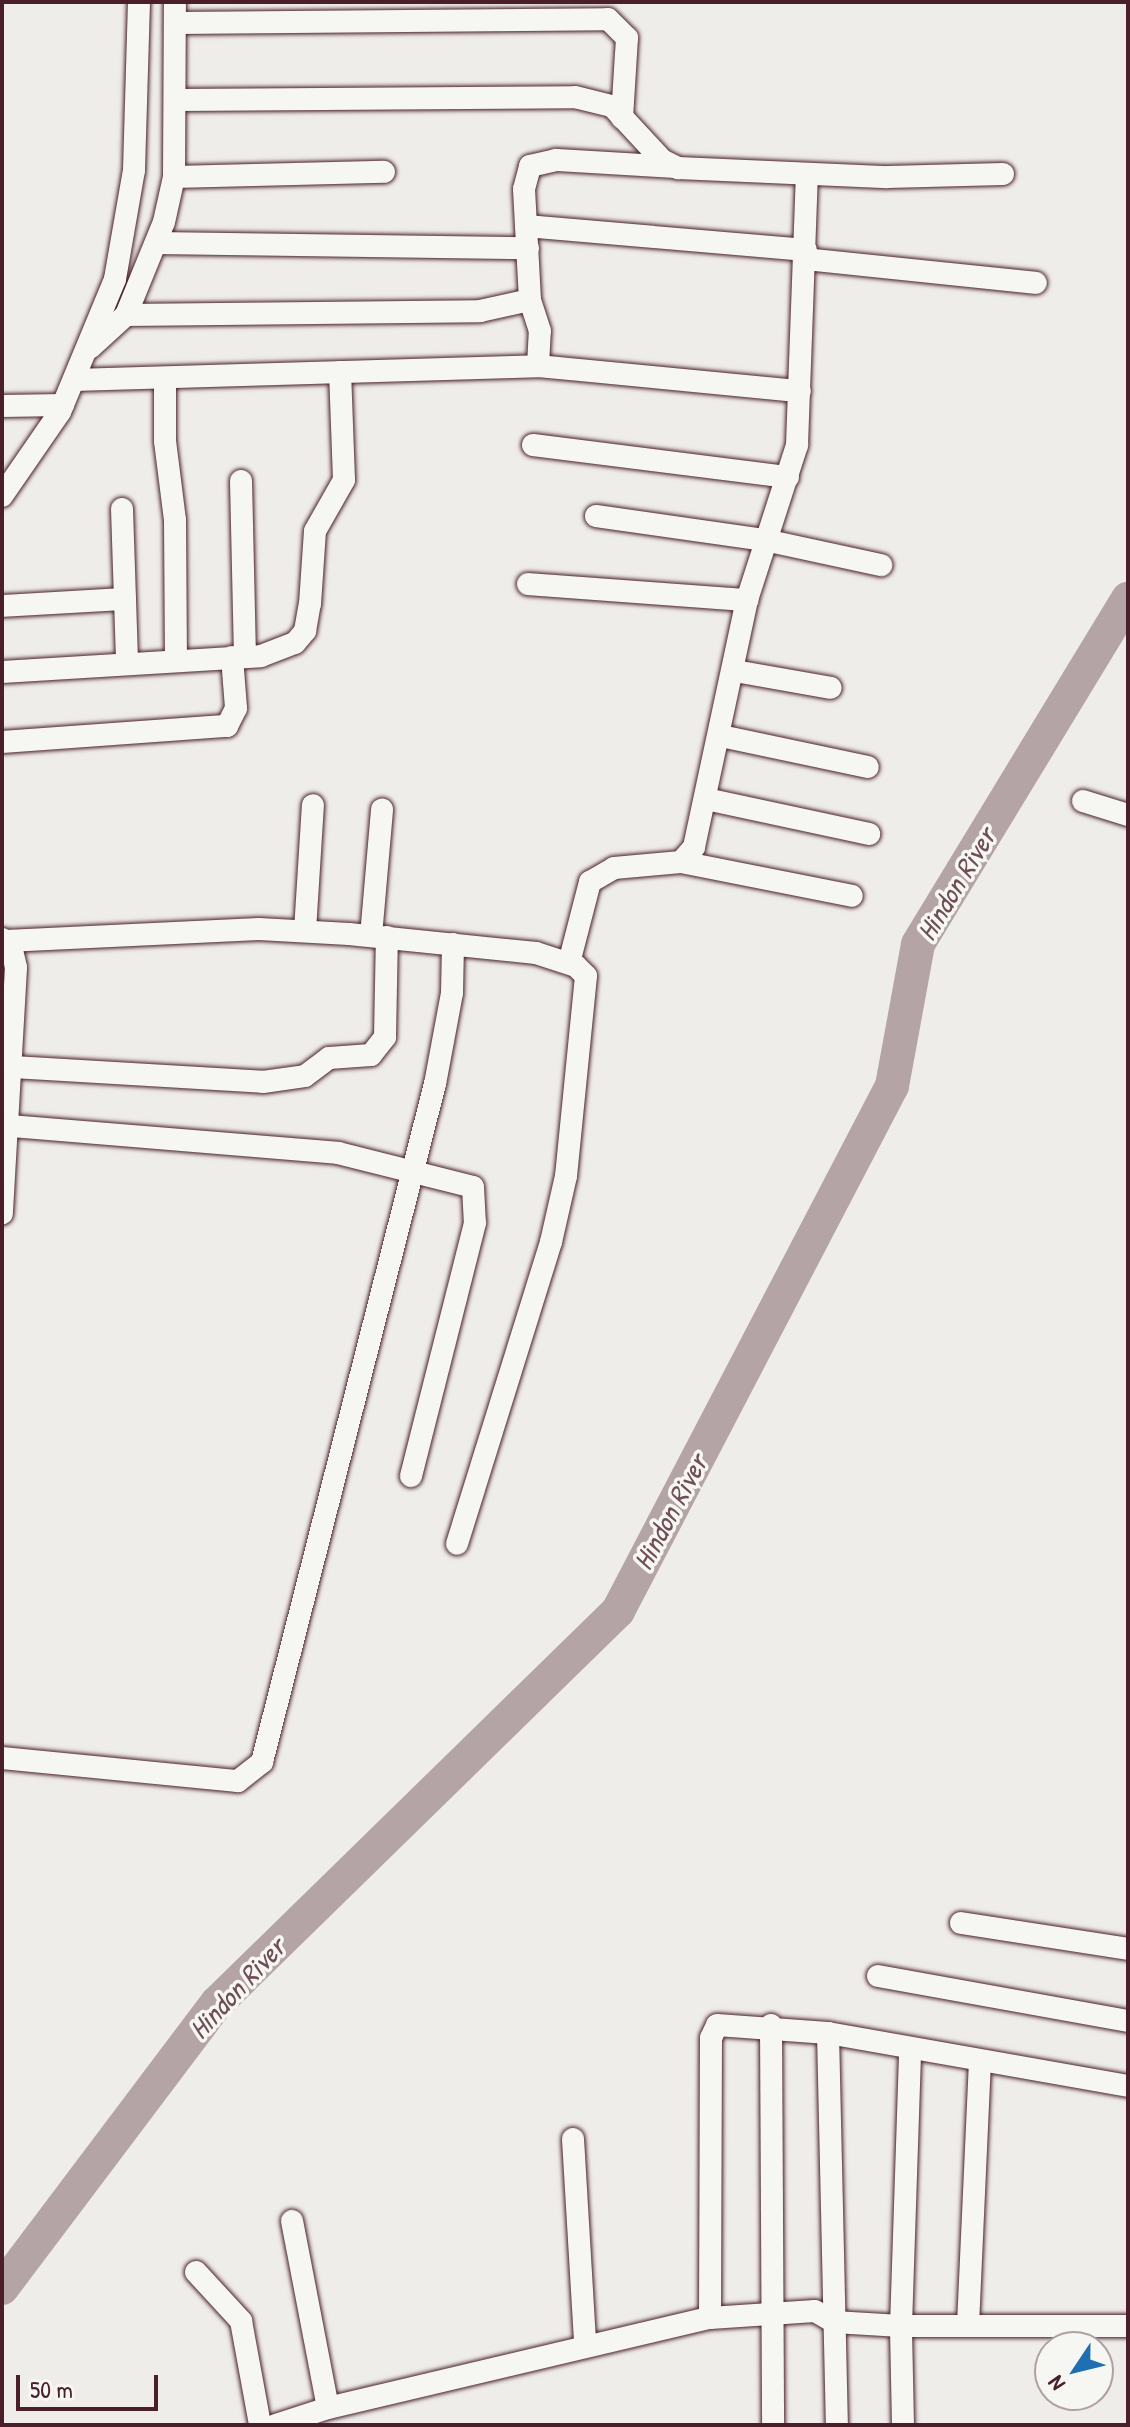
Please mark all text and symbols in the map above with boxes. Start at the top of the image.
water label: Hindon River [909,822,1003,946]
water label: Hindon River [626,1449,714,1575]
water label: Hindon River [182,1931,292,2045]
north arrow [1034,2331,1114,2411]
scale bar [20,2359,162,2409]
text: N [1040,2370,1072,2397]
text: 50 m [30,2373,73,2405]

